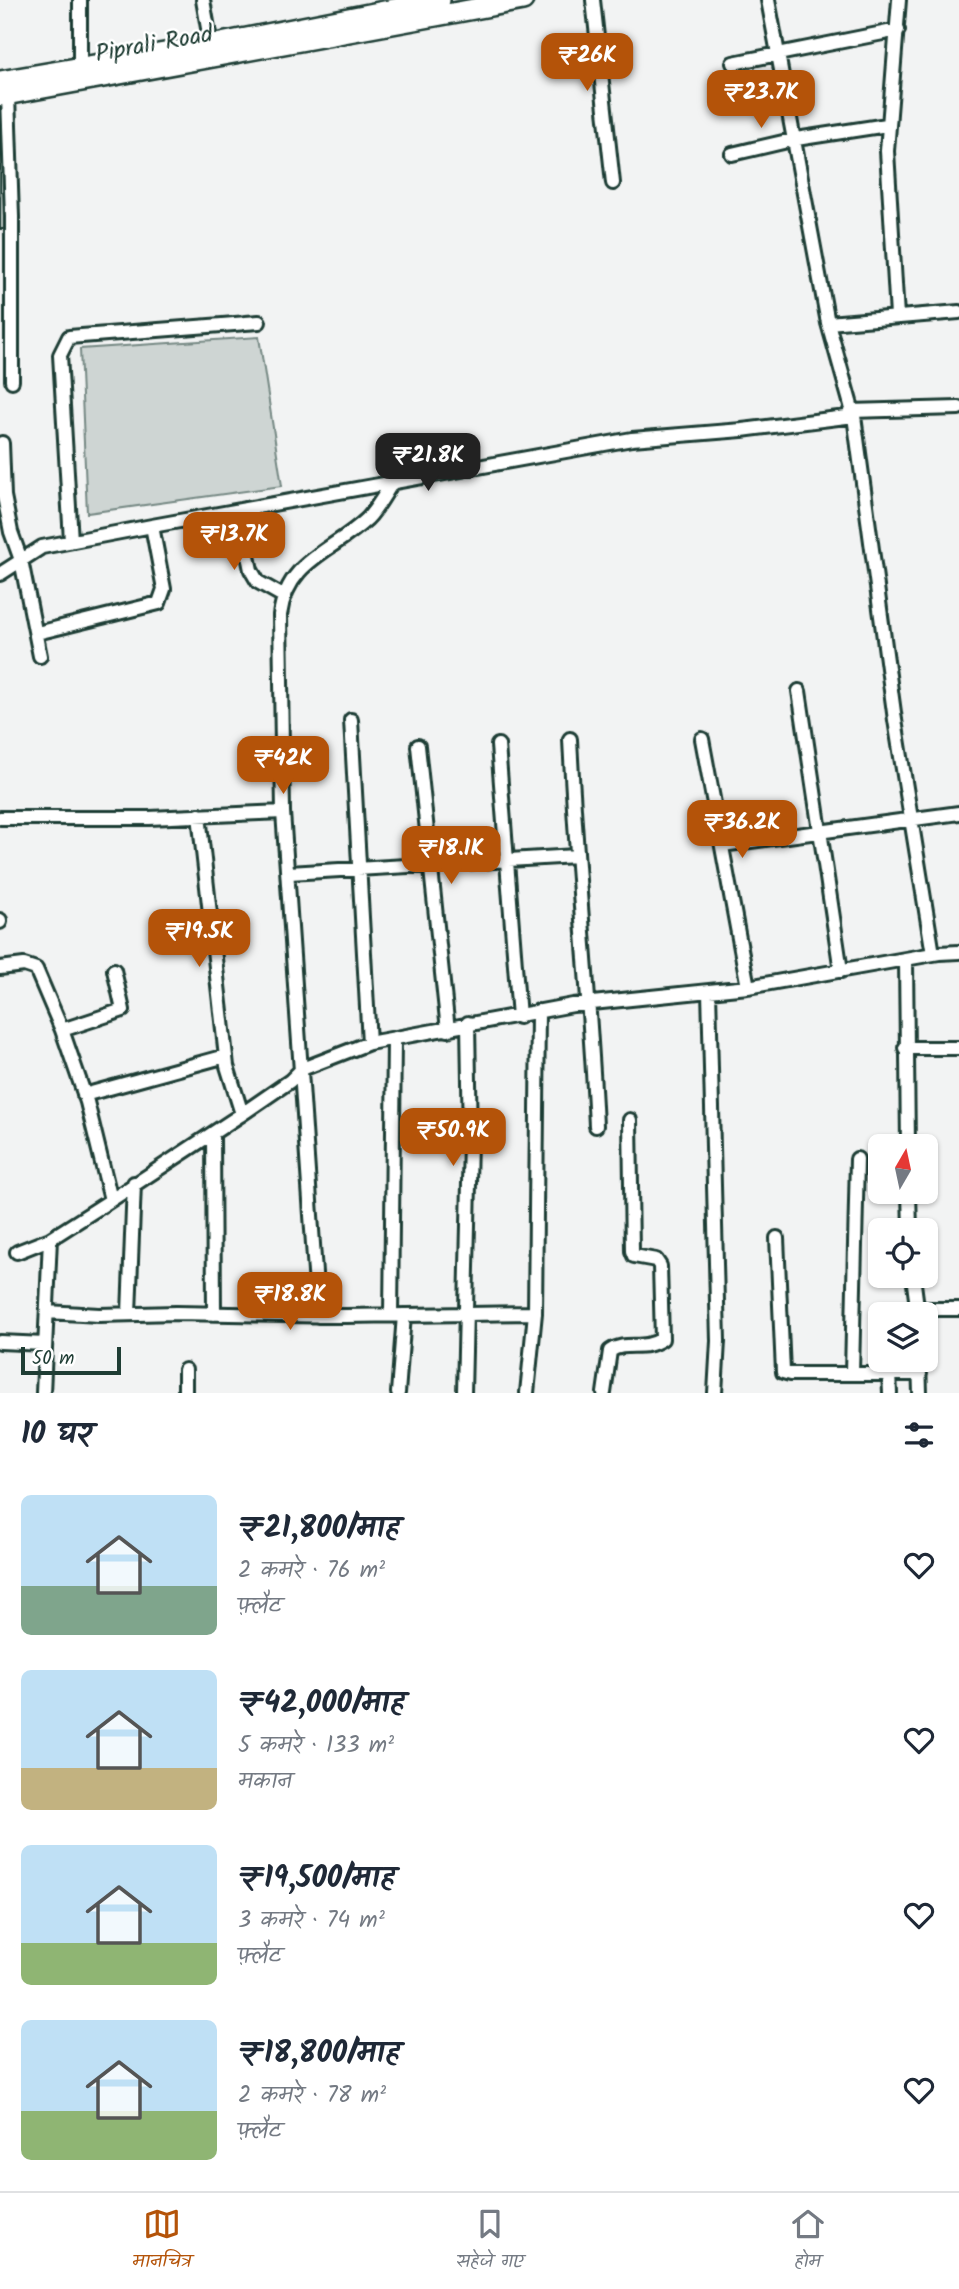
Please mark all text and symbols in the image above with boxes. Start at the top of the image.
street label: Piprali Road [92,14,217,74]
pin: ₹26K [546,34,628,93]
text: ₹26K [557,38,617,74]
pin: ₹23.7K [704,71,818,130]
text: ₹23.7K [723,75,799,111]
pin: ₹21.8K [371,434,485,493]
text: ₹21.8K [391,438,465,474]
pin: ₹13.7K [177,512,291,572]
text: ₹13.7K [199,517,269,553]
pin: ₹42K [242,736,324,796]
text: ₹42K [253,741,313,777]
pin: ₹36.2K [685,800,799,860]
text: ₹36.2K [703,805,781,841]
pin: ₹18.1K [394,826,508,886]
text: ₹18.1K [418,831,484,867]
pin: ₹19.5K [142,909,256,969]
text: ₹19.5K [164,914,234,950]
pin: ₹50.9K [396,1108,510,1168]
text: ₹50.9K [416,1113,490,1149]
north arrow [868,1134,938,1204]
map controls [868,1134,938,1372]
button: locate [868,1218,938,1288]
pin: ₹18.8K [233,1272,347,1332]
text: ₹18.8K [253,1277,327,1313]
button: layers [868,1302,938,1372]
scale bar [21,1344,121,1376]
text: 50 m [32,1344,74,1374]
text: 10 घर [21,1411,92,1459]
icon: filters [900,1416,938,1454]
text: ₹21,800/माह [238,1505,399,1553]
icon: home [77,1523,161,1607]
icon: heart [900,1546,938,1584]
text: 2 कमरे · 76 m² [238,1553,385,1589]
text: फ़्लैट [238,1589,282,1625]
text: ₹42,000/माह [238,1680,404,1728]
icon: home [77,1698,161,1782]
icon: heart [900,1721,938,1759]
text: 5 कमरे · 133 m² [238,1728,394,1764]
text: मकान [238,1764,292,1800]
text: ₹19,500/माह [238,1855,394,1903]
icon: home [77,1873,161,1957]
icon: heart [900,1896,938,1934]
text: 3 कमरे · 74 m² [238,1903,385,1939]
text: फ़्लैट [238,1939,282,1975]
text: ₹18,800/माह [238,2030,399,2078]
icon: home [77,2048,161,2132]
icon: heart [900,2071,938,2109]
text: 2 कमरे · 78 m² [238,2078,386,2114]
text: फ़्लैट [238,2114,282,2150]
tab: मानचित्र [132,2205,191,2277]
tab: सहेजे गए [456,2205,524,2277]
tab: होम [789,2205,827,2277]

